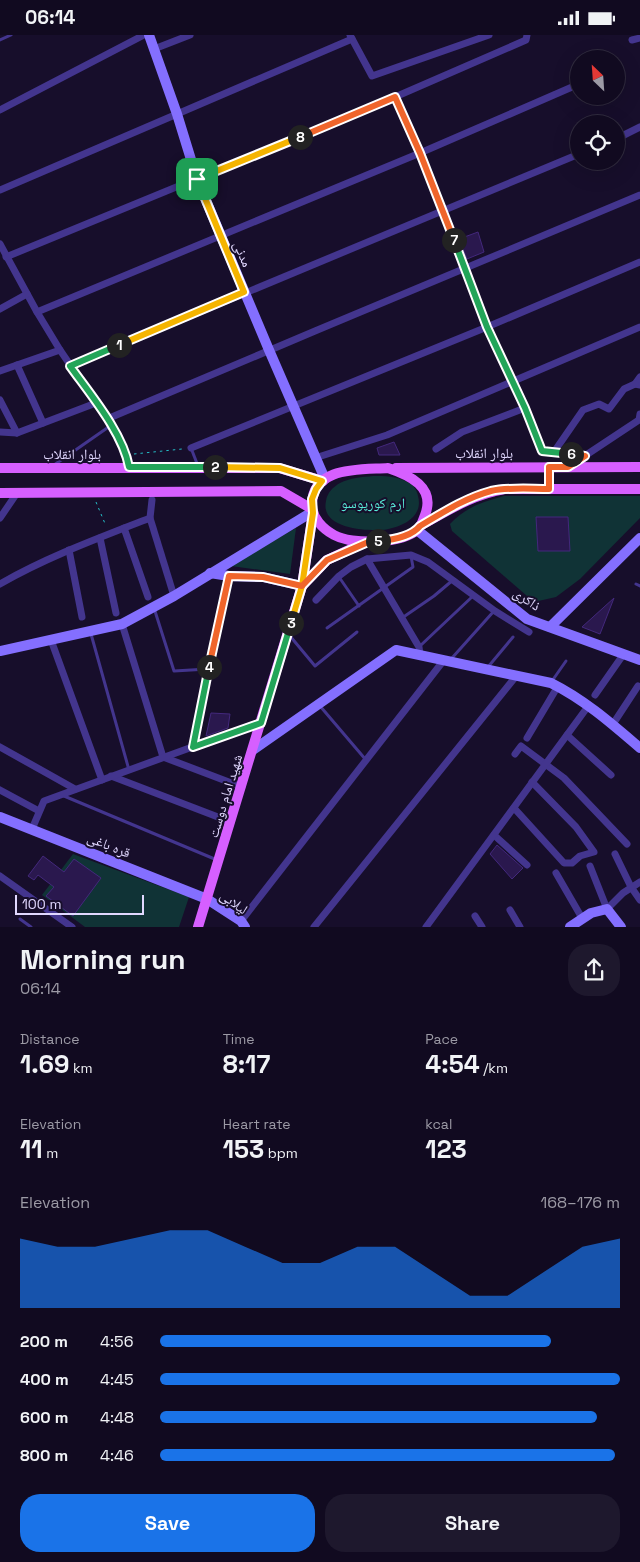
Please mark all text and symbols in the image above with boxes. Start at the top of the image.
text: 06:14 [25,5,75,30]
north arrow [570,50,625,105]
map controls [570,50,625,170]
button: locate [570,115,625,170]
pin: 8 [288,125,312,149]
text: 8 [296,128,305,146]
pin [176,158,218,200]
icon: arrive [183,165,211,193]
pin: 7 [442,227,466,253]
text: 7 [451,231,458,249]
street label: مدنی [230,238,256,270]
pin: 1 [106,333,132,357]
text: 1 [116,336,123,354]
pin: 6 [558,441,584,467]
street label: بلوار انقلاب [455,444,513,462]
street label: بلوار انقلاب [43,445,101,463]
text: 6 [567,445,576,463]
pin: 2 [202,455,228,479]
text: 2 [211,458,220,476]
park label: ارم کورپوسو [341,494,405,513]
pin: 5 [366,529,390,553]
text: 5 [374,532,383,550]
street label: ذاکری [510,583,544,615]
pin: 3 [278,611,304,635]
text: 3 [287,614,296,632]
pin: 4 [196,655,222,679]
text: 4 [205,658,214,676]
street label: شهید امام دوست [204,752,247,840]
street label: قره باغی [85,828,133,862]
street label: لیلابی [217,886,251,918]
scale bar [15,892,144,915]
text: 100 m [22,895,61,913]
text: Morning run [20,941,185,977]
button: share [568,944,620,996]
text: 06:14 [20,978,61,999]
text: Distance [20,1030,80,1048]
text: Time [223,1030,255,1048]
text: Pace [425,1030,458,1048]
text: 1.69 [20,1048,69,1080]
text: 8:17 [223,1048,270,1080]
text: 4:54 [425,1048,480,1080]
text: km [69,1059,93,1077]
text: /km [480,1059,508,1077]
text: Elevation [20,1115,81,1133]
text: Heart rate [223,1115,291,1133]
text: kcal [425,1115,452,1133]
text: 11 [20,1133,43,1165]
text: 153 [223,1133,264,1165]
text: 123 [425,1133,467,1165]
text: m [43,1144,58,1162]
text: bpm [264,1144,298,1162]
text: Elevation [20,1192,90,1213]
text: 168–176 m [541,1192,620,1213]
text: 200 m [20,1331,68,1352]
text: 4:56 [100,1331,133,1352]
text: 400 m [20,1369,69,1390]
text: 4:45 [100,1369,134,1390]
text: 600 m [20,1407,68,1428]
text: 4:48 [100,1407,134,1428]
text: 800 m [20,1445,68,1466]
text: 4:46 [100,1445,134,1466]
button: Save [20,1494,315,1552]
button: Share [325,1494,620,1552]

